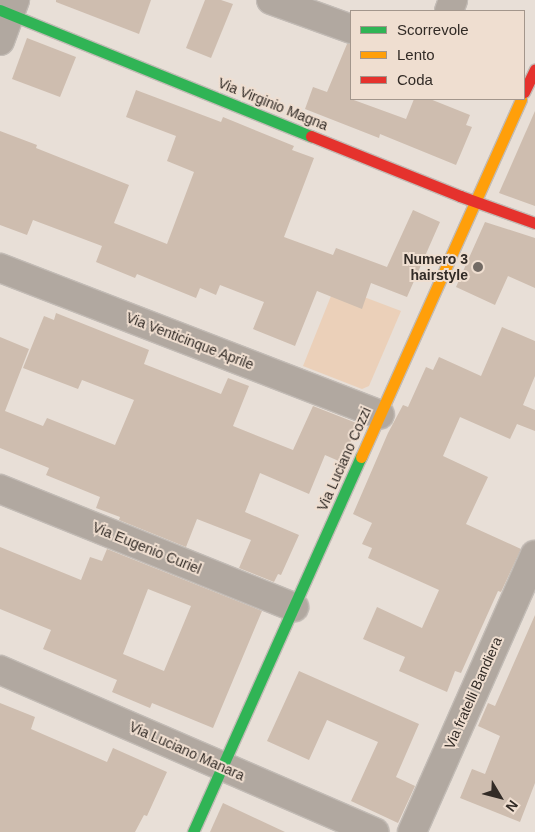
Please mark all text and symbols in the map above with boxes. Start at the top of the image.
legend [350,10,525,100]
text: Scorrevole [397,21,469,38]
text: Lento [397,46,435,63]
text: Coda [397,71,433,88]
street label: Via Virginio Magna [216,74,330,134]
place label: Numero 3 hairstyle [403,251,468,284]
marker: Numero 3 hairstyle [472,261,484,273]
street label: Via Venticinque Aprile [124,309,256,373]
street label: Via Luciano Cozzi [314,405,374,513]
street label: Via Eugenio Curiel [90,519,204,577]
street label: Via fratelli Bandiera [441,634,505,752]
street label: Via Luciano Manara [127,718,247,784]
north arrow [475,772,525,822]
text: N [503,797,521,815]

